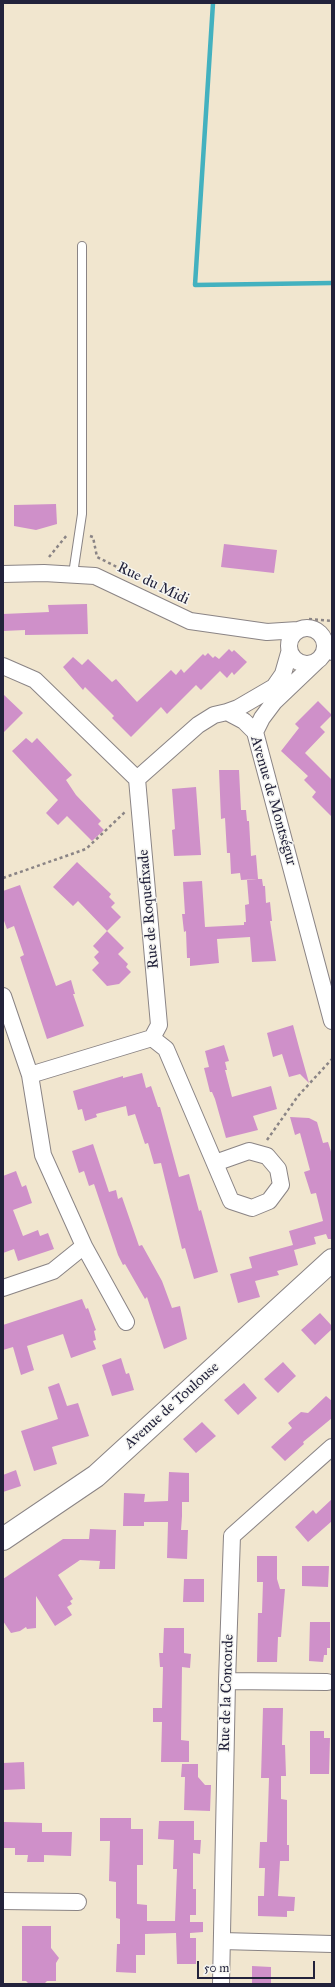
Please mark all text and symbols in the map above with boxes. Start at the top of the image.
street label: Rue du Midi [114,559,192,609]
street label: Avenue de Montségur [246,734,300,868]
street label: Rue de Roquefixade [135,849,163,969]
street label: Avenue de Toulouse [121,1359,223,1453]
street label: Rue de la Concorde [216,1634,238,1752]
scale bar [199,1953,317,1979]
text: 50 m [204,1961,229,1975]

